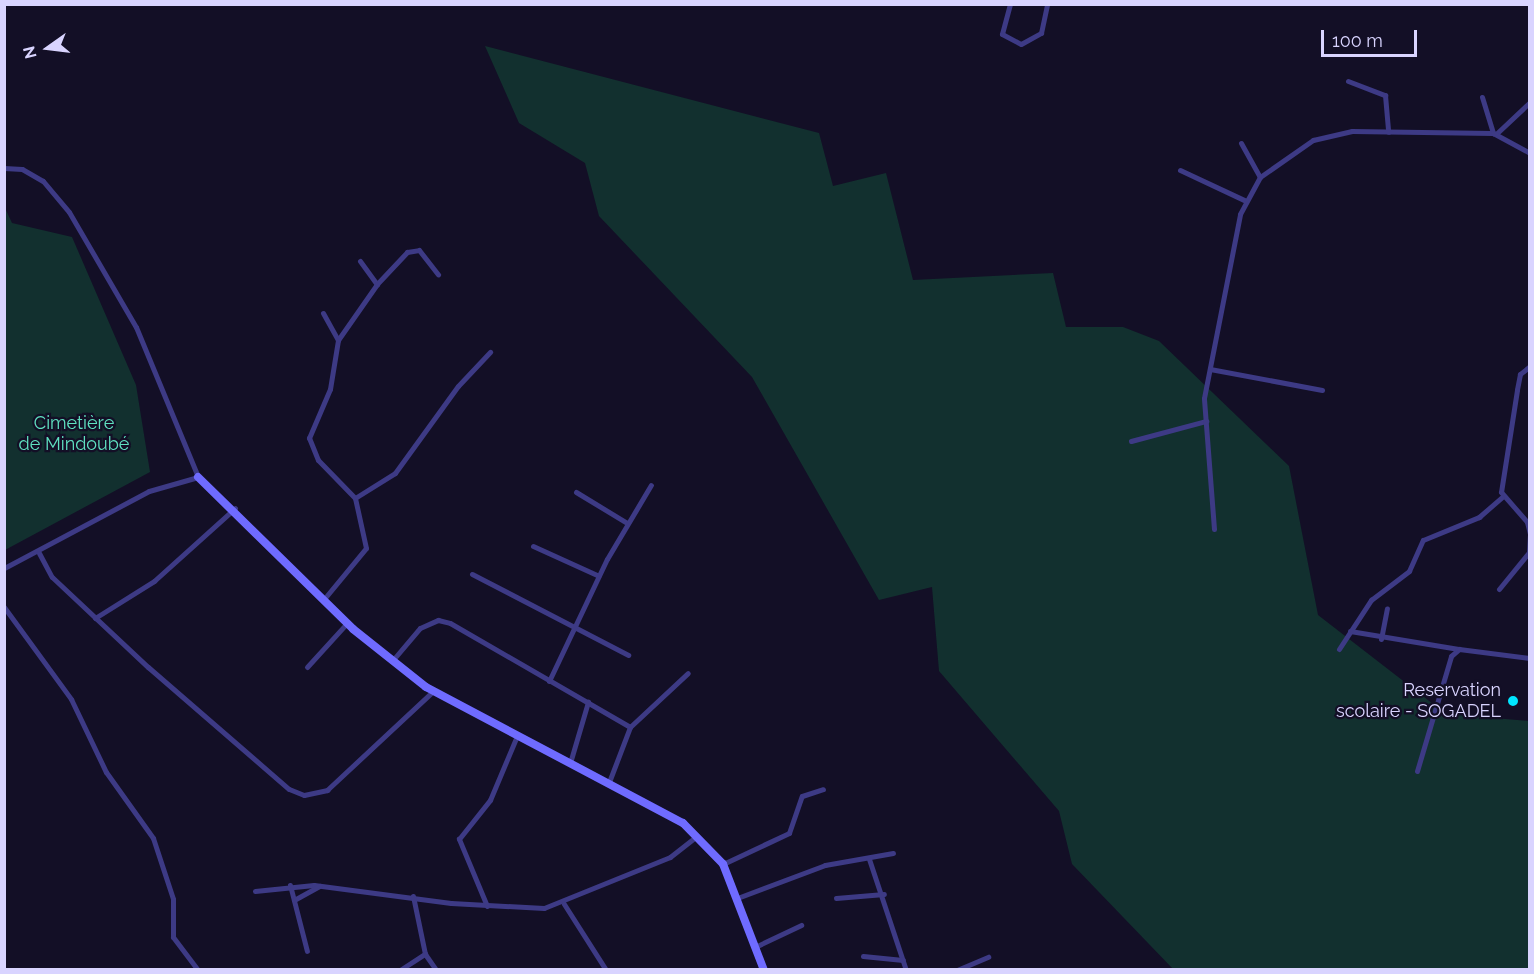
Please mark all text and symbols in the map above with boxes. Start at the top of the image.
north arrow [18,18,78,78]
scale bar [1324,18,1420,56]
text: 100 m [1332,30,1383,51]
text: N [19,44,41,61]
park label: Cimetière de Mindoubé [19,413,129,456]
place label: Reservation scolaire - SOGADEL [1336,680,1501,722]
marker: Reservation scolaire - SOGADEL [1506,694,1520,708]

